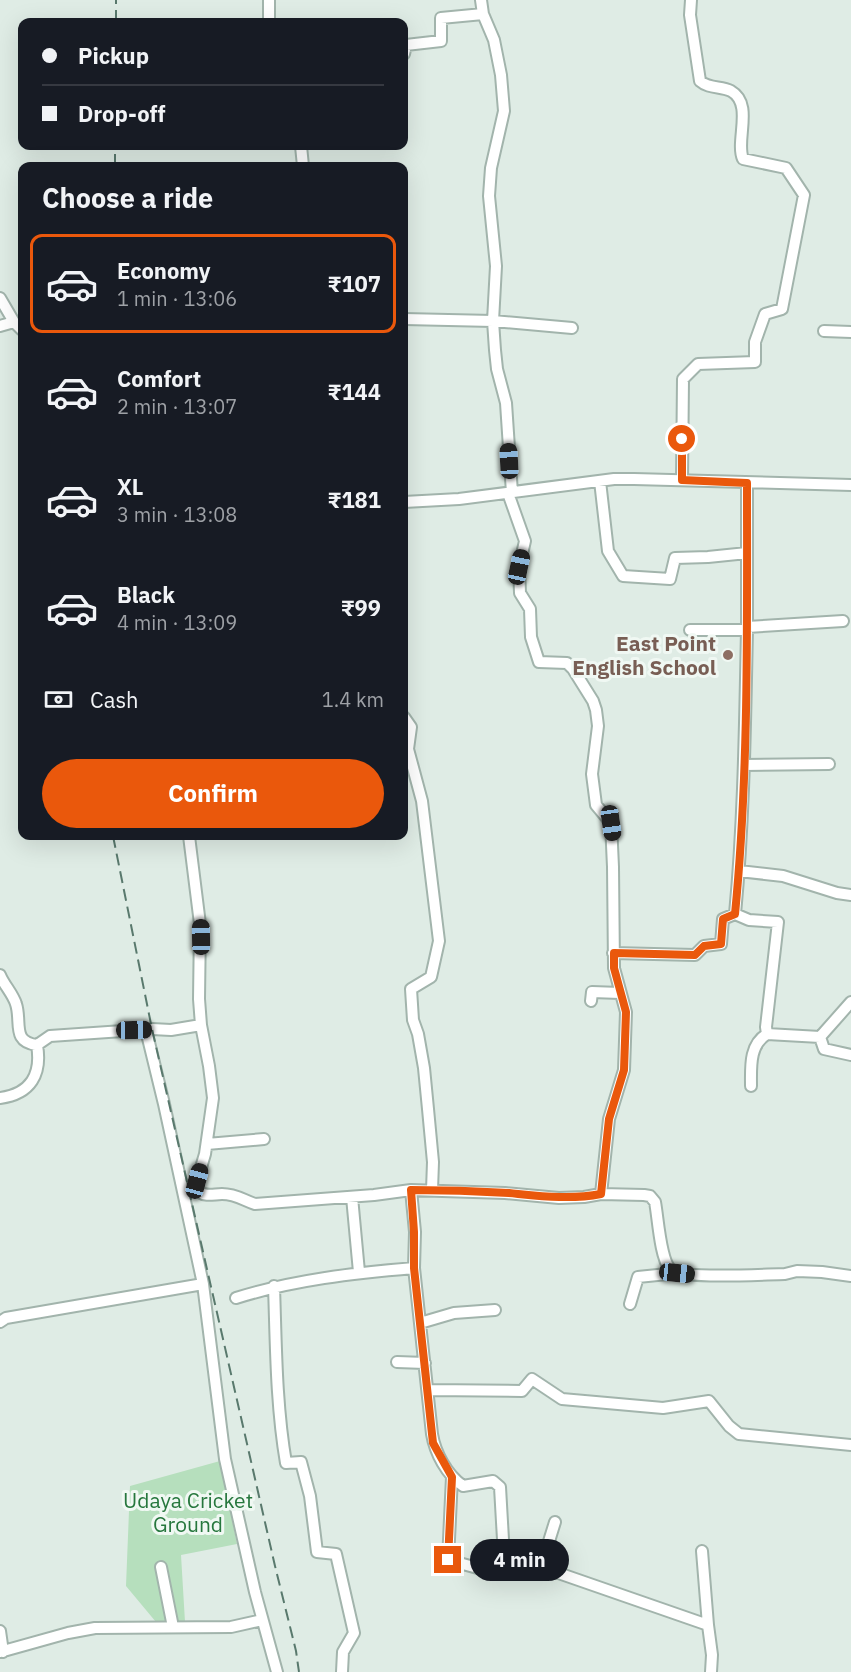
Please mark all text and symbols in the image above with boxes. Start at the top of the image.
text: Pickup [78,41,149,70]
text: Drop-off [78,99,165,128]
text: Choose a ride [42,180,213,215]
text: Economy [117,256,211,285]
icon: car [45,257,99,311]
text: ₹107 [328,269,381,298]
text: 1 min · 13:06 [117,285,237,312]
text: Comfort [117,364,201,393]
icon: car [45,365,99,419]
text: ₹144 [328,377,381,406]
text: 2 min · 13:07 [117,393,237,420]
route start [668,425,695,452]
car [499,443,519,479]
text: XL [117,472,143,501]
icon: car [45,473,99,527]
text: ₹181 [328,485,381,514]
text: 3 min · 13:08 [117,501,237,528]
car [506,548,532,586]
text: Black [117,580,175,609]
icon: car [45,581,99,635]
text: ₹99 [341,593,381,622]
text: 4 min · 13:09 [117,609,237,636]
place label: East Point English School [572,629,716,681]
marker: East Point English School [721,648,735,662]
icon: cash [42,683,75,716]
text: Cash [90,685,139,714]
text: 1.4 km [322,686,384,713]
button: Confirm [42,759,384,828]
car [600,804,622,842]
car [192,919,210,955]
car [116,1021,152,1039]
car [184,1161,210,1201]
car [658,1262,696,1284]
park label: Udaya Cricket Ground [123,1486,253,1538]
callout: 4 min [469,1539,568,1581]
route end [434,1546,461,1573]
text: 4 min [493,1546,546,1573]

